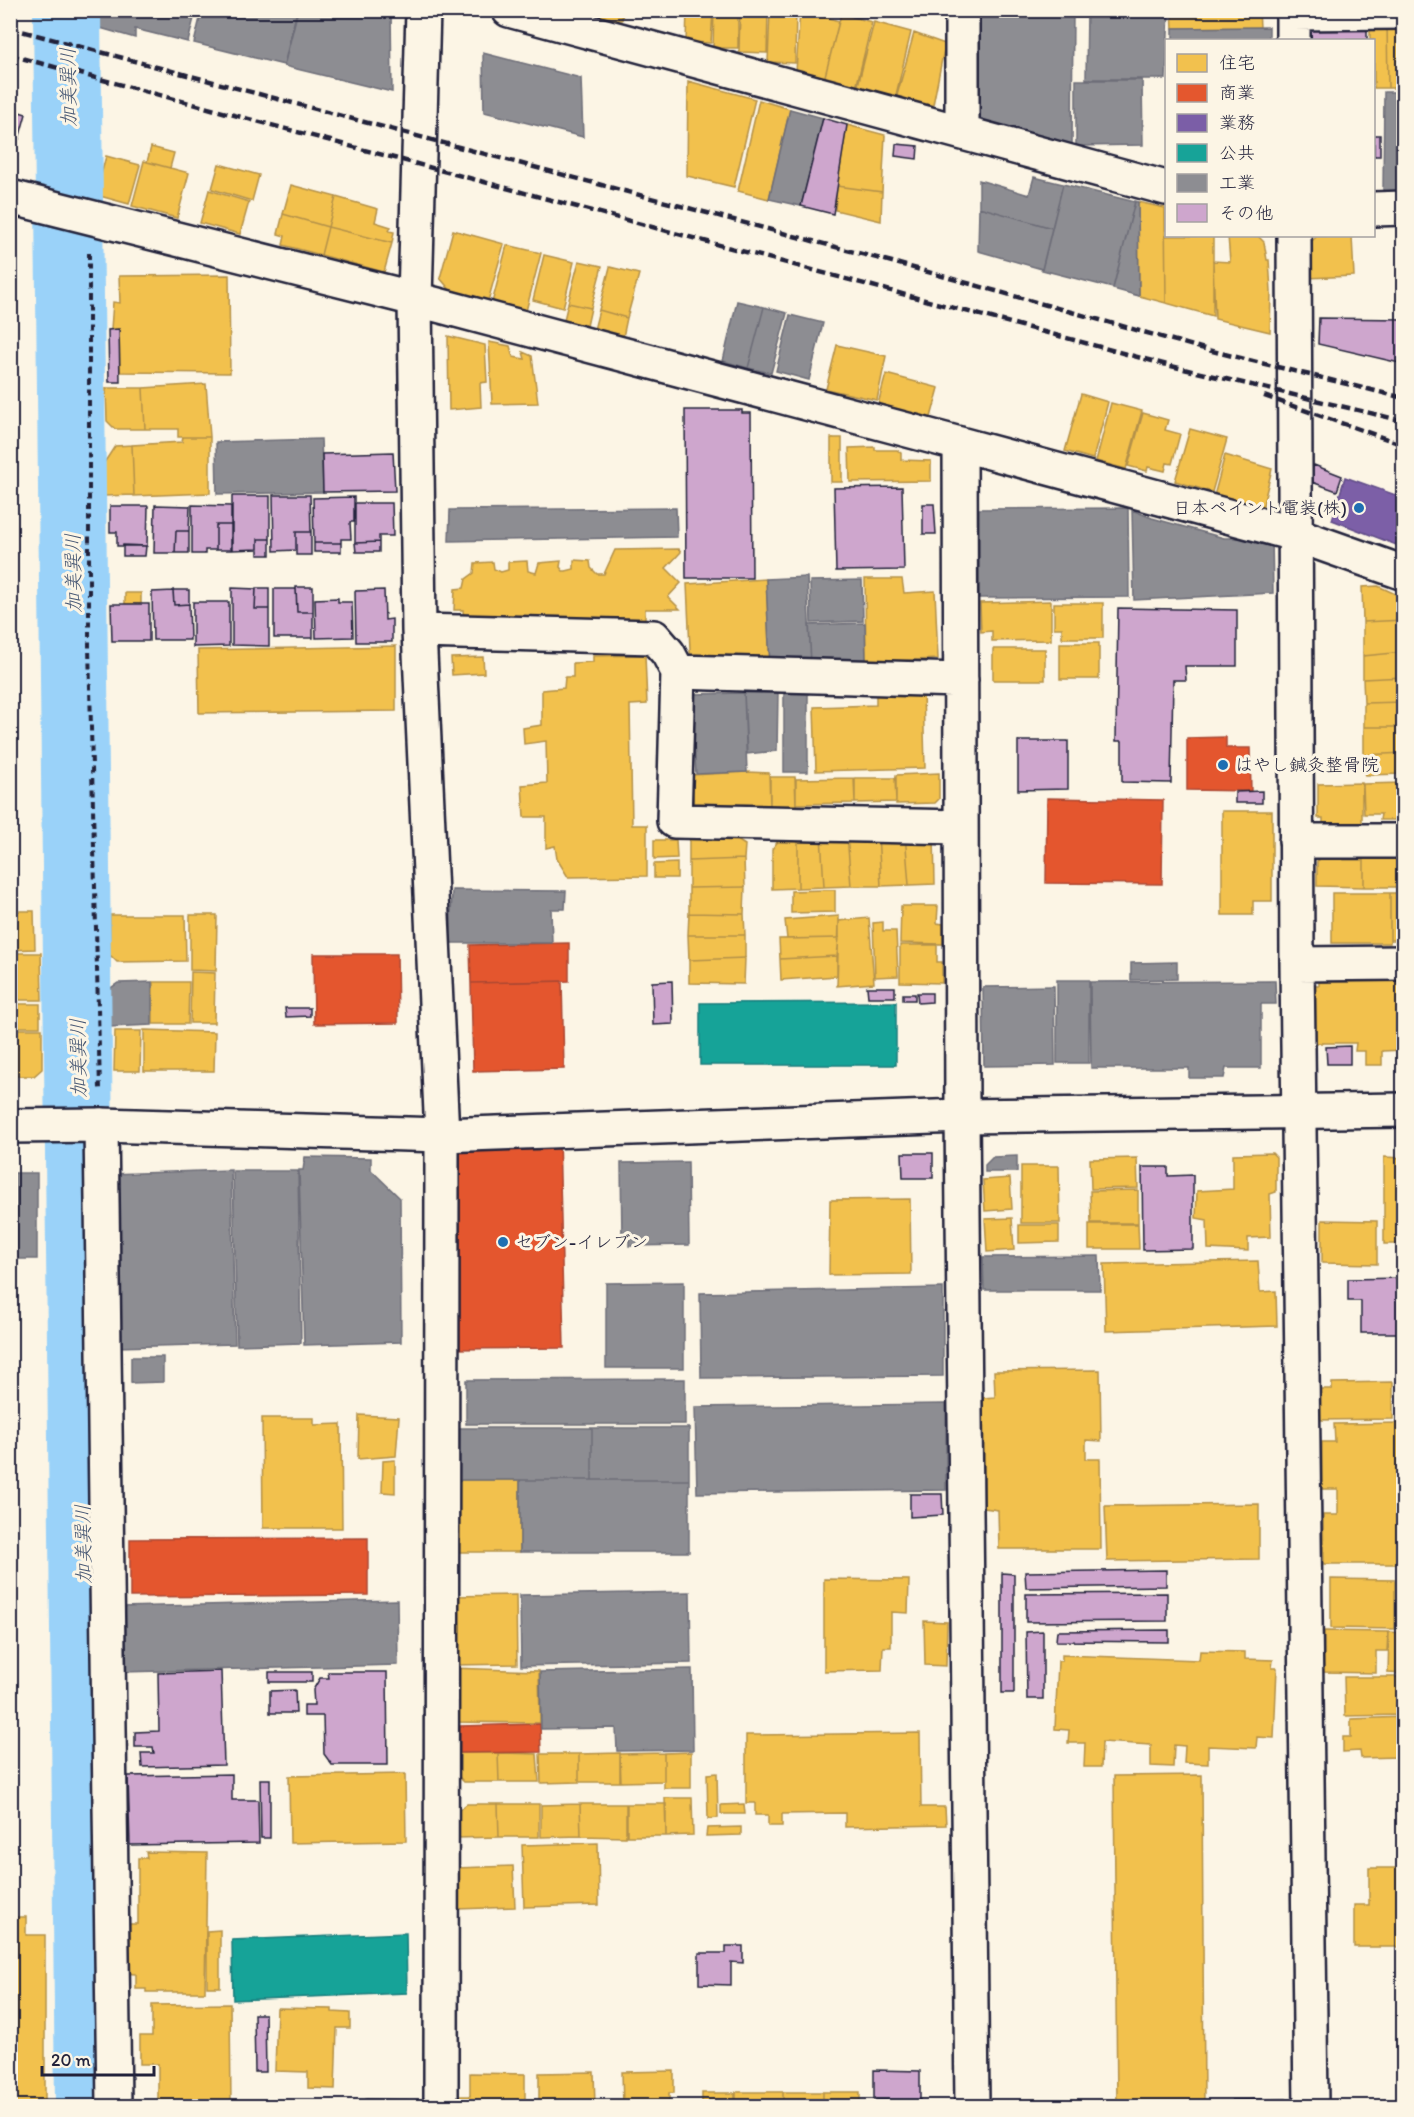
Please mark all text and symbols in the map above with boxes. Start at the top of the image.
legend [1165,39,1375,237]
water label: 加美巽川 [55,47,81,127]
text: 住宅 [1219,52,1255,74]
text: 商業 [1219,82,1255,104]
text: 業務 [1219,112,1255,134]
text: 公共 [1219,142,1255,164]
text: 工業 [1219,172,1255,194]
text: その他 [1219,202,1273,224]
place label: 日本ペイント電装(株) [1173,497,1347,519]
marker: 日本ペイント電装(株) [1352,501,1366,515]
water label: 加美巽川 [60,533,86,613]
place label: はやし鍼灸整骨院 [1235,754,1379,776]
marker: はやし鍼灸整骨院 [1216,758,1230,772]
water label: 加美巽川 [65,1018,91,1098]
place label: セブン-イレブン [515,1231,648,1253]
marker: セブン-イレブン [496,1235,510,1249]
water label: 加美巽川 [70,1504,96,1584]
scale bar [42,2039,154,2077]
text: 20 m [51,2049,91,2071]

